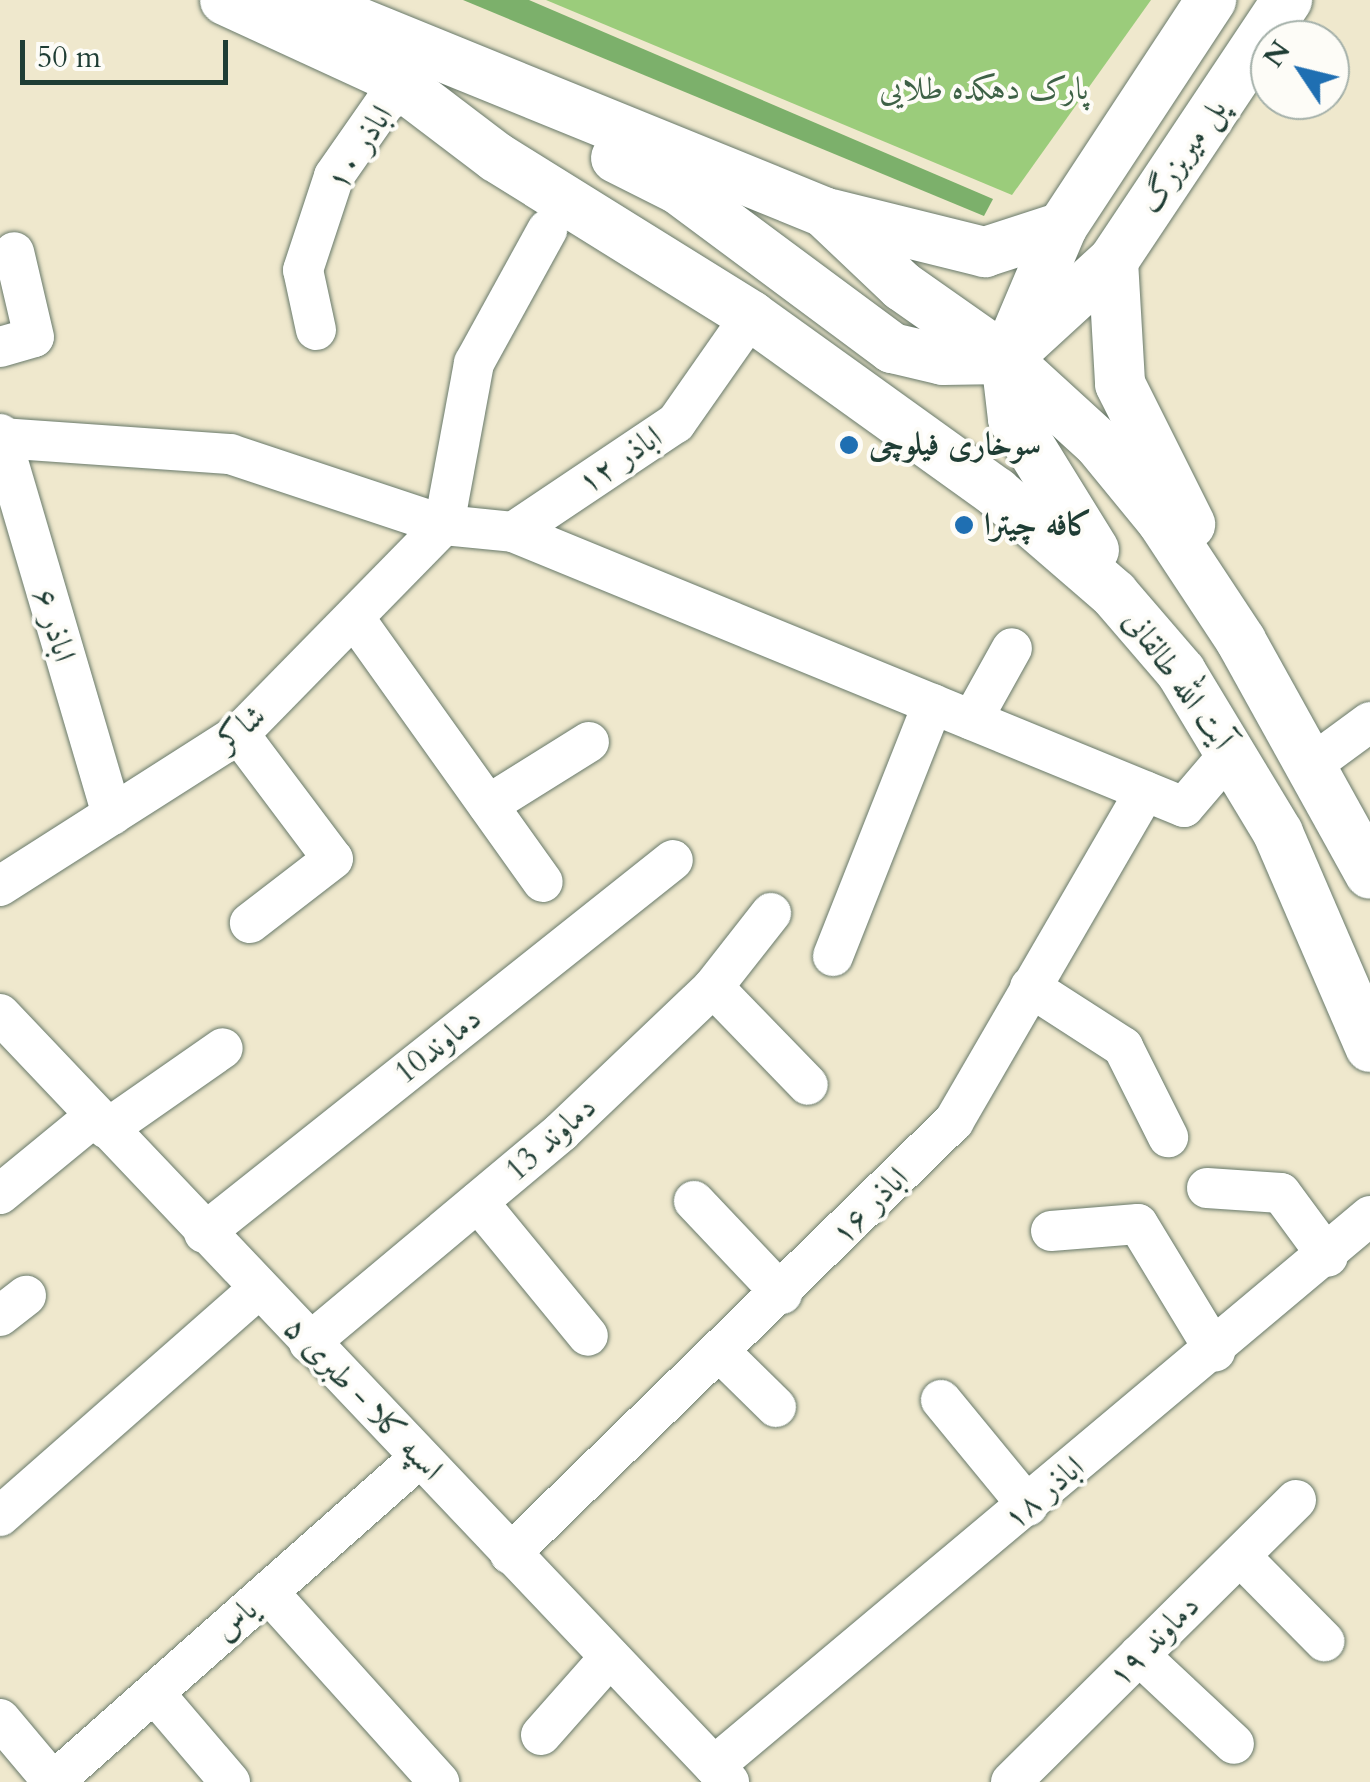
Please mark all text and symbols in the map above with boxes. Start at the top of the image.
scale bar [25,20,232,82]
north arrow [1250,20,1350,120]
text: N [1255,33,1300,75]
text: 50 m [37,37,101,78]
park label: پارک دهکده طلایی [879,70,1089,108]
street label: پل میربزرگ [1131,91,1235,221]
street label: اباذر ۱۰ [318,98,402,198]
street label: اباذر ۱۲ [570,418,670,502]
place label: سوخاری فیلوچی [869,426,1041,464]
marker: سوخاری فیلوچی [838,434,860,456]
place label: کافه چیترا [984,506,1092,544]
marker: کافه چیترا [953,514,975,536]
street label: اباذر ۶ [25,584,83,666]
street label: آیت الله طالقانی [1115,603,1241,757]
street label: شاکر [209,697,273,759]
street label: دماوند10 [387,999,489,1093]
street label: دماوند 13 [498,1088,604,1190]
street label: اباذر ۱۶ [823,1159,917,1253]
street label: اسپه کلا - طبری ۵ [275,1309,451,1489]
street label: اباذر ۱۸ [996,1448,1092,1538]
street label: دماوند ۱۹ [1100,1587,1208,1695]
street label: یاس [206,1591,266,1649]

